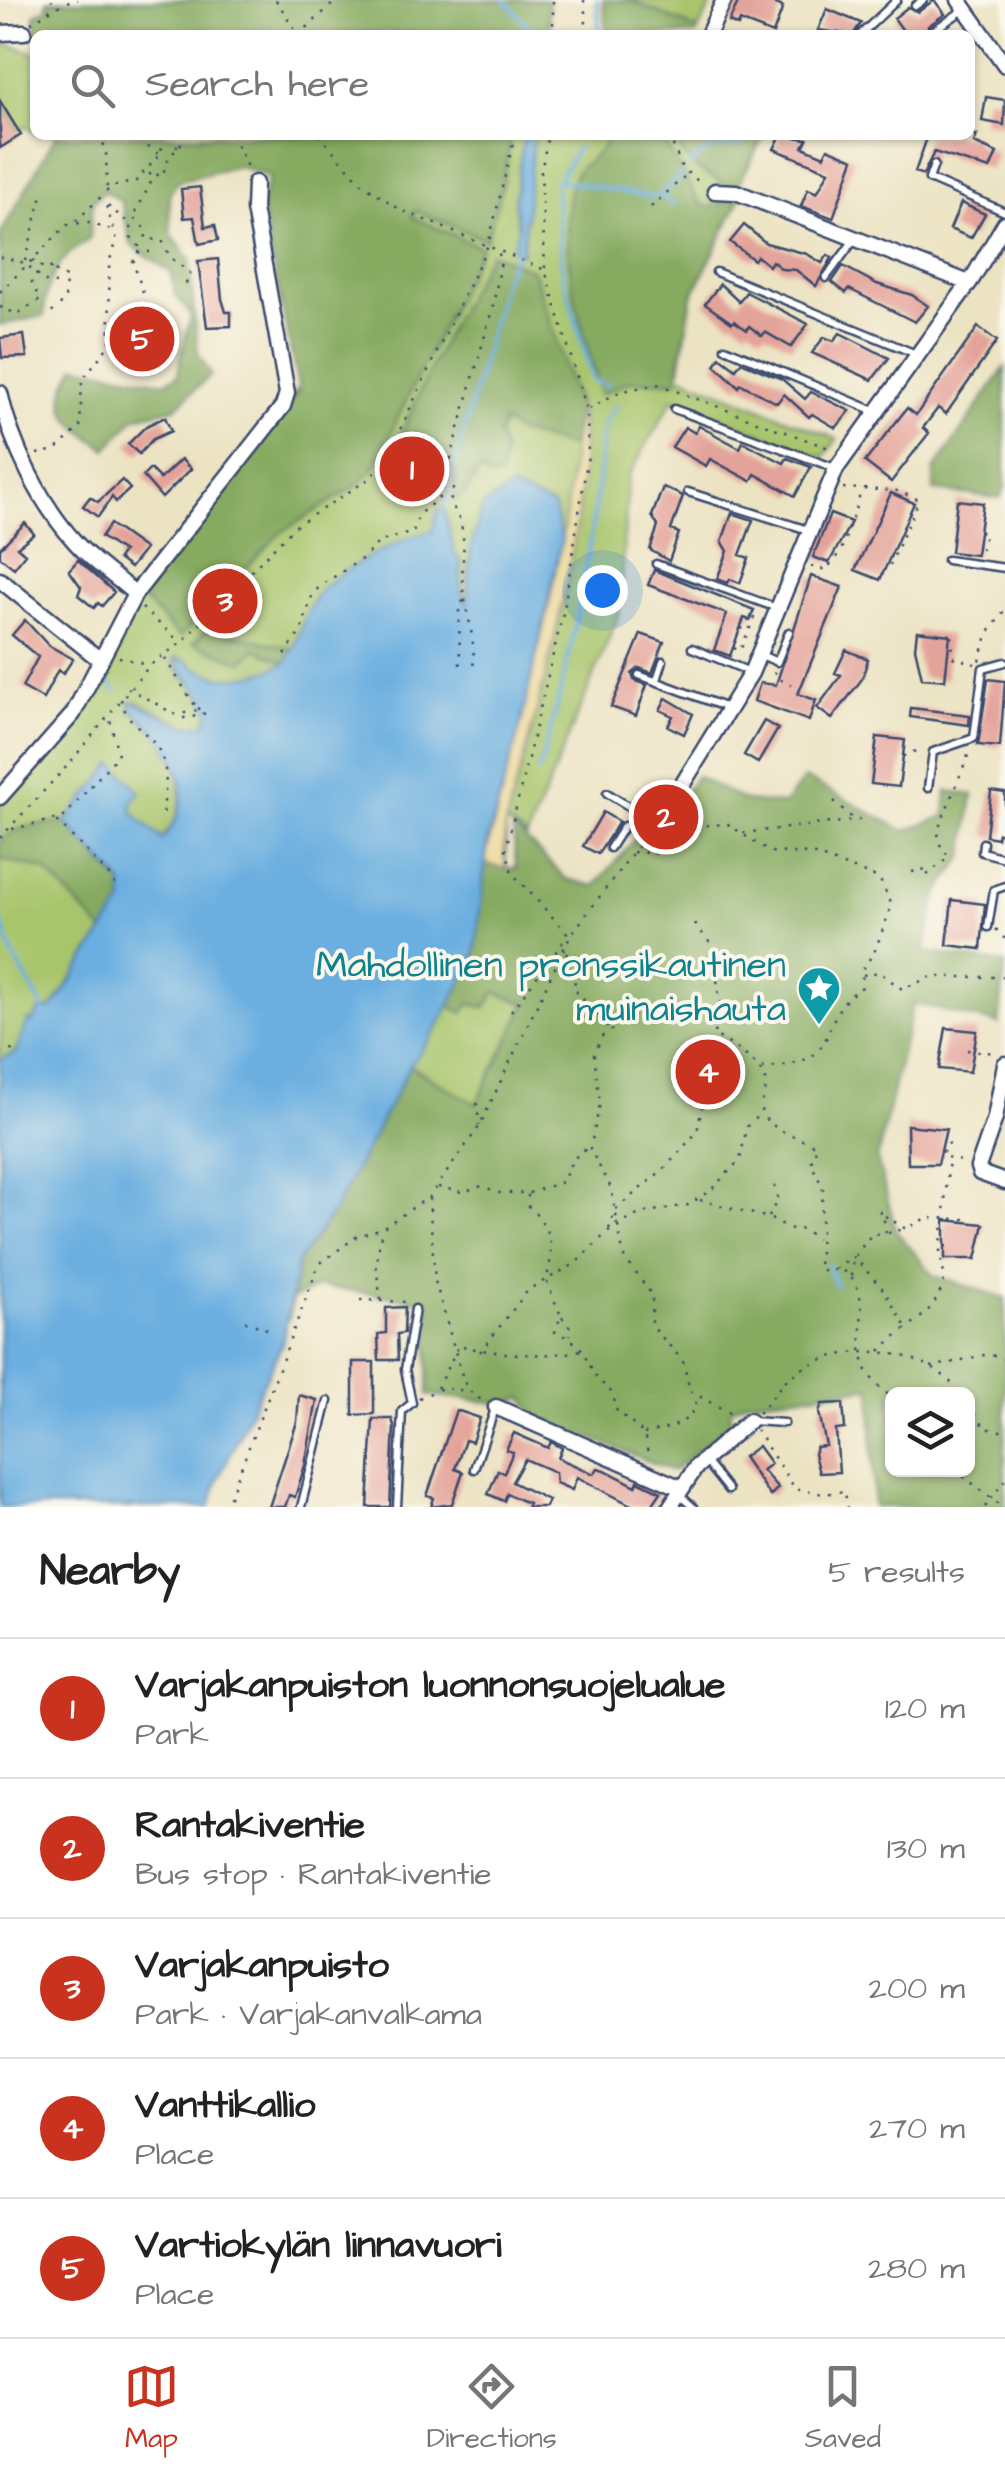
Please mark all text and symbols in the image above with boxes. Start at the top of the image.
search box [30,30,975,140]
icon: search [65,58,120,113]
text: Search here [145,59,369,111]
pin: 5 [110,302,174,376]
pin: 1 [380,432,444,506]
pin: 3 [192,564,258,638]
your location [577,565,628,616]
pin: 2 [634,780,698,854]
place label: Mahdollinen pronssikautinen muinaishauta [316,940,786,1036]
place icon: Mahdollinen pronssikautinen muinaishauta [796,965,842,1026]
pin: 4 [676,1034,740,1110]
map controls [885,1387,975,1477]
button: layers [885,1387,975,1477]
text: Nearby [40,1543,180,1601]
text: 5 results [828,1550,965,1595]
text: Varjakanpuiston luonnonsuojelualue [135,1660,726,1712]
text: 1 [70,1686,75,1731]
text: 120 m [885,1686,965,1731]
text: Park [135,1712,209,1757]
text: Rantakiventie [135,1800,365,1852]
text: 2 [63,1826,82,1871]
text: 130 m [887,1826,965,1871]
text: Bus stop · Rantakiventie [135,1852,492,1897]
text: Varjakanpuisto [135,1940,389,1992]
text: 3 [64,1966,81,2011]
text: 200 m [869,1966,965,2011]
text: Park · Varjakanvalkama [135,1992,482,2037]
text: Vanttikallio [135,2080,315,2132]
text: 4 [62,2106,83,2151]
text: 270 m [869,2106,965,2151]
text: Place [135,2132,214,2177]
text: Vartiokylän linnavuori [135,2220,502,2272]
text: 5 [61,2246,84,2291]
text: 280 m [868,2246,965,2291]
text: Place [135,2272,214,2317]
tab: Map [124,2359,179,2458]
tab: Directions [427,2359,557,2458]
tab: Saved [805,2359,881,2458]

